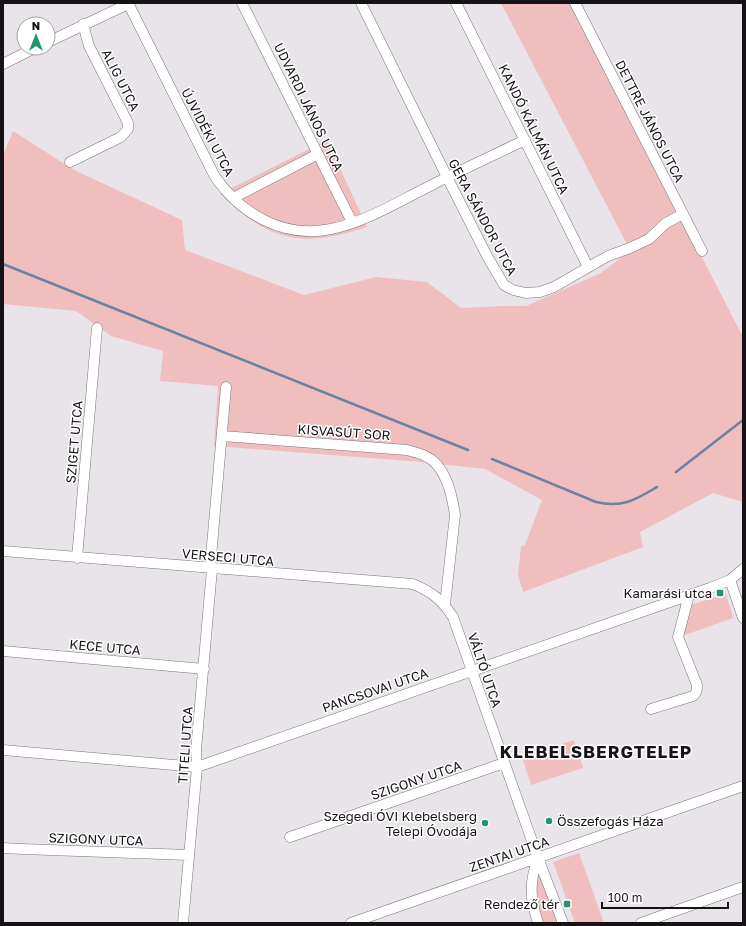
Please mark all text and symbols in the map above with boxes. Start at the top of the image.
north arrow [16,16,56,56]
text: N [32,19,40,32]
street label: UDVARDI JÁNOS UTCA [271,40,347,174]
street label: ALIG UTCA [99,46,144,114]
street label: DETTRE JÁNOS UTCA [612,57,688,185]
street label: KANDÓ KÁLMÁN UTCA [496,61,573,197]
street label: ÚJVIDÉKI UTCA [178,85,238,179]
street label: GERA SÁNDOR UTCA [445,156,521,278]
street label: SZIGET UTCA [62,400,86,484]
street label: KISVASÚT SOR [297,421,391,443]
street label: VERSECI UTCA [181,545,275,569]
place label: Kamarási utca [624,585,712,601]
marker: Kamarási utca [715,588,725,598]
street label: VÁLTÓ UTCA [465,631,505,710]
street label: KECE UTCA [69,636,142,658]
street label: PANCSOVAI UTCA [320,664,430,716]
street label: TITELI UTCA [174,706,196,784]
district label: KLEBELSBERGTELEP [500,741,692,762]
street label: SZIGONY UTCA [369,757,464,803]
place label: Szegedi ÓVI Klebelsberg Telepi Óvodája [324,808,477,839]
place label: Összefogás Háza [557,813,664,829]
marker: Összefogás Háza [544,816,554,826]
marker: Szegedi ÓVI Klebelsberg Telepi Óvodája [480,818,490,828]
street label: SZIGONY UTCA [48,829,144,849]
street label: ZENTAI UTCA [467,833,551,875]
scale bar [602,884,728,910]
text: 100 m [608,890,642,905]
place label: Rendező tér [484,896,559,912]
marker: Rendező tér [562,899,572,909]

